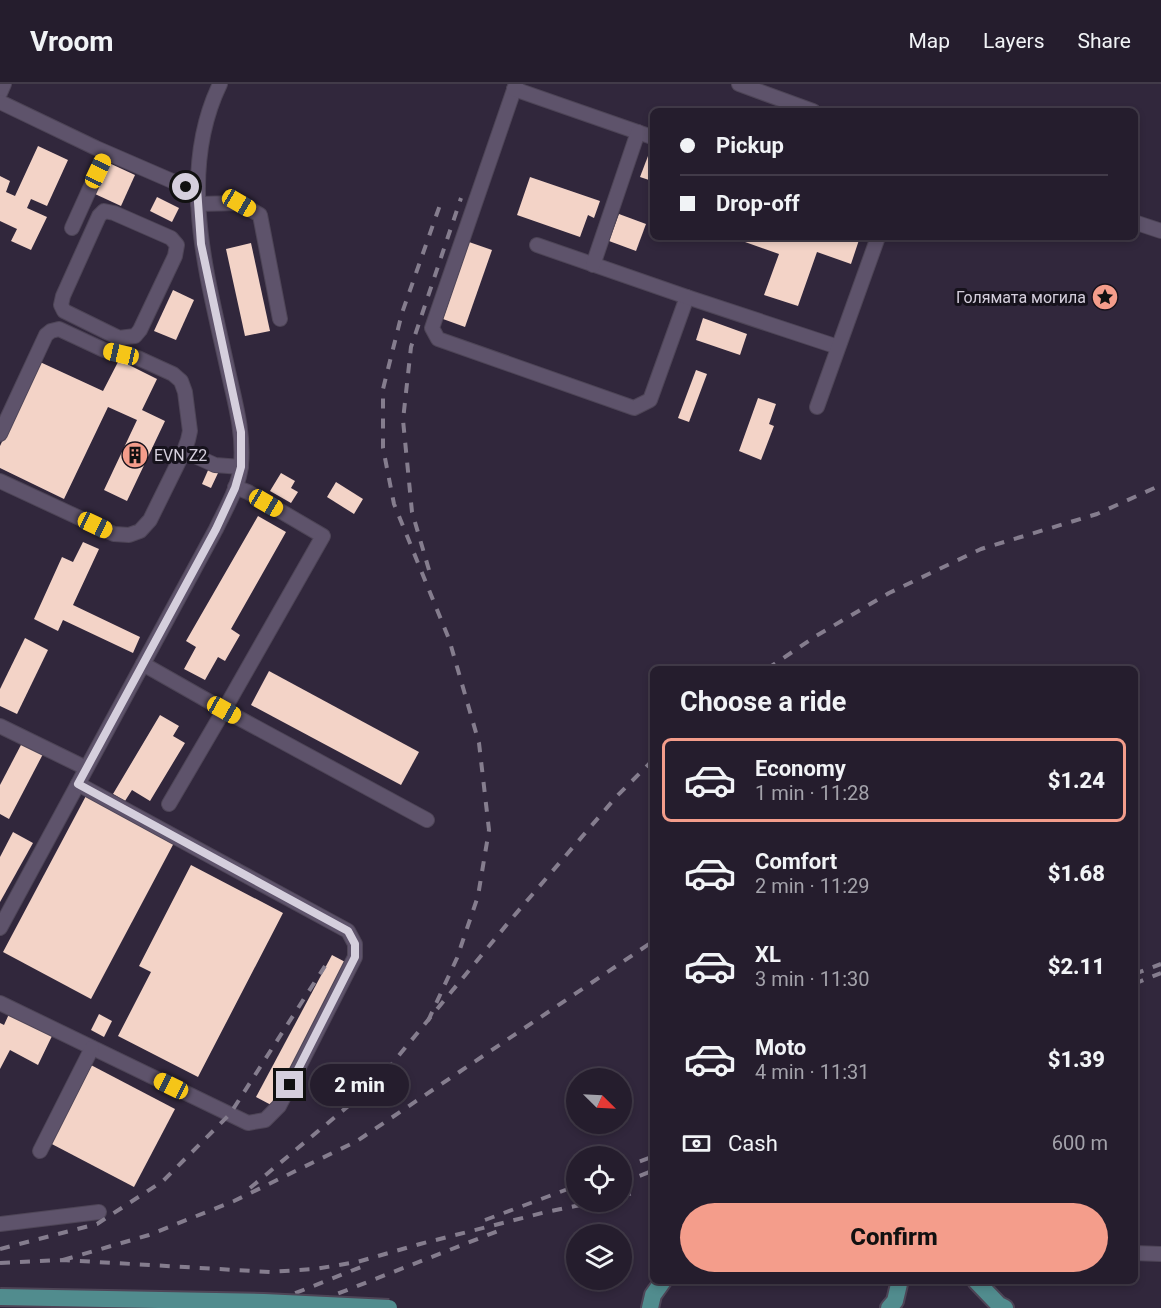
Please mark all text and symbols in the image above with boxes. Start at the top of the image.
text: Vroom [30,25,114,58]
text: Map [908,29,950,53]
text: Layers [983,29,1044,53]
text: Share [1077,29,1131,53]
text: Pickup [716,133,784,158]
car [82,151,114,191]
route start [172,173,199,200]
car [219,186,259,220]
text: Drop-off [716,191,800,216]
place icon: Голямата могила [1090,282,1120,312]
place label: Голямата могила [956,288,1086,307]
car [101,341,141,367]
building icon: EVN Z2 [120,440,150,470]
place label: EVN Z2 [154,446,207,465]
car [246,486,286,520]
car [75,509,115,541]
text: Choose a ride [680,686,846,718]
car [204,693,244,727]
icon: car [683,753,737,807]
text: Economy [755,756,846,781]
text: $1.24 [1048,768,1105,793]
text: 1 min · 11:28 [755,781,870,805]
icon: car [683,846,737,900]
text: Comfort [755,849,837,874]
text: $1.68 [1048,861,1105,886]
text: 2 min · 11:29 [755,874,870,898]
icon: car [683,939,737,993]
text: XL [755,942,781,967]
text: $2.11 [1048,954,1105,979]
text: 3 min · 11:30 [755,967,870,991]
icon: car [683,1032,737,1086]
text: Moto [755,1035,806,1060]
text: $1.39 [1048,1047,1105,1072]
text: 4 min · 11:31 [755,1060,870,1084]
callout: 2 min [311,1064,410,1106]
north arrow [566,1068,632,1134]
map controls [566,1068,632,1290]
car [151,1070,191,1102]
route end [276,1071,303,1098]
text: 2 min [334,1073,385,1097]
icon: cash [680,1127,713,1160]
text: Cash [728,1131,778,1156]
text: 600 m [1052,1131,1108,1155]
button: locate [566,1146,632,1212]
button: Confirm [680,1203,1108,1272]
button: layers [566,1224,632,1290]

